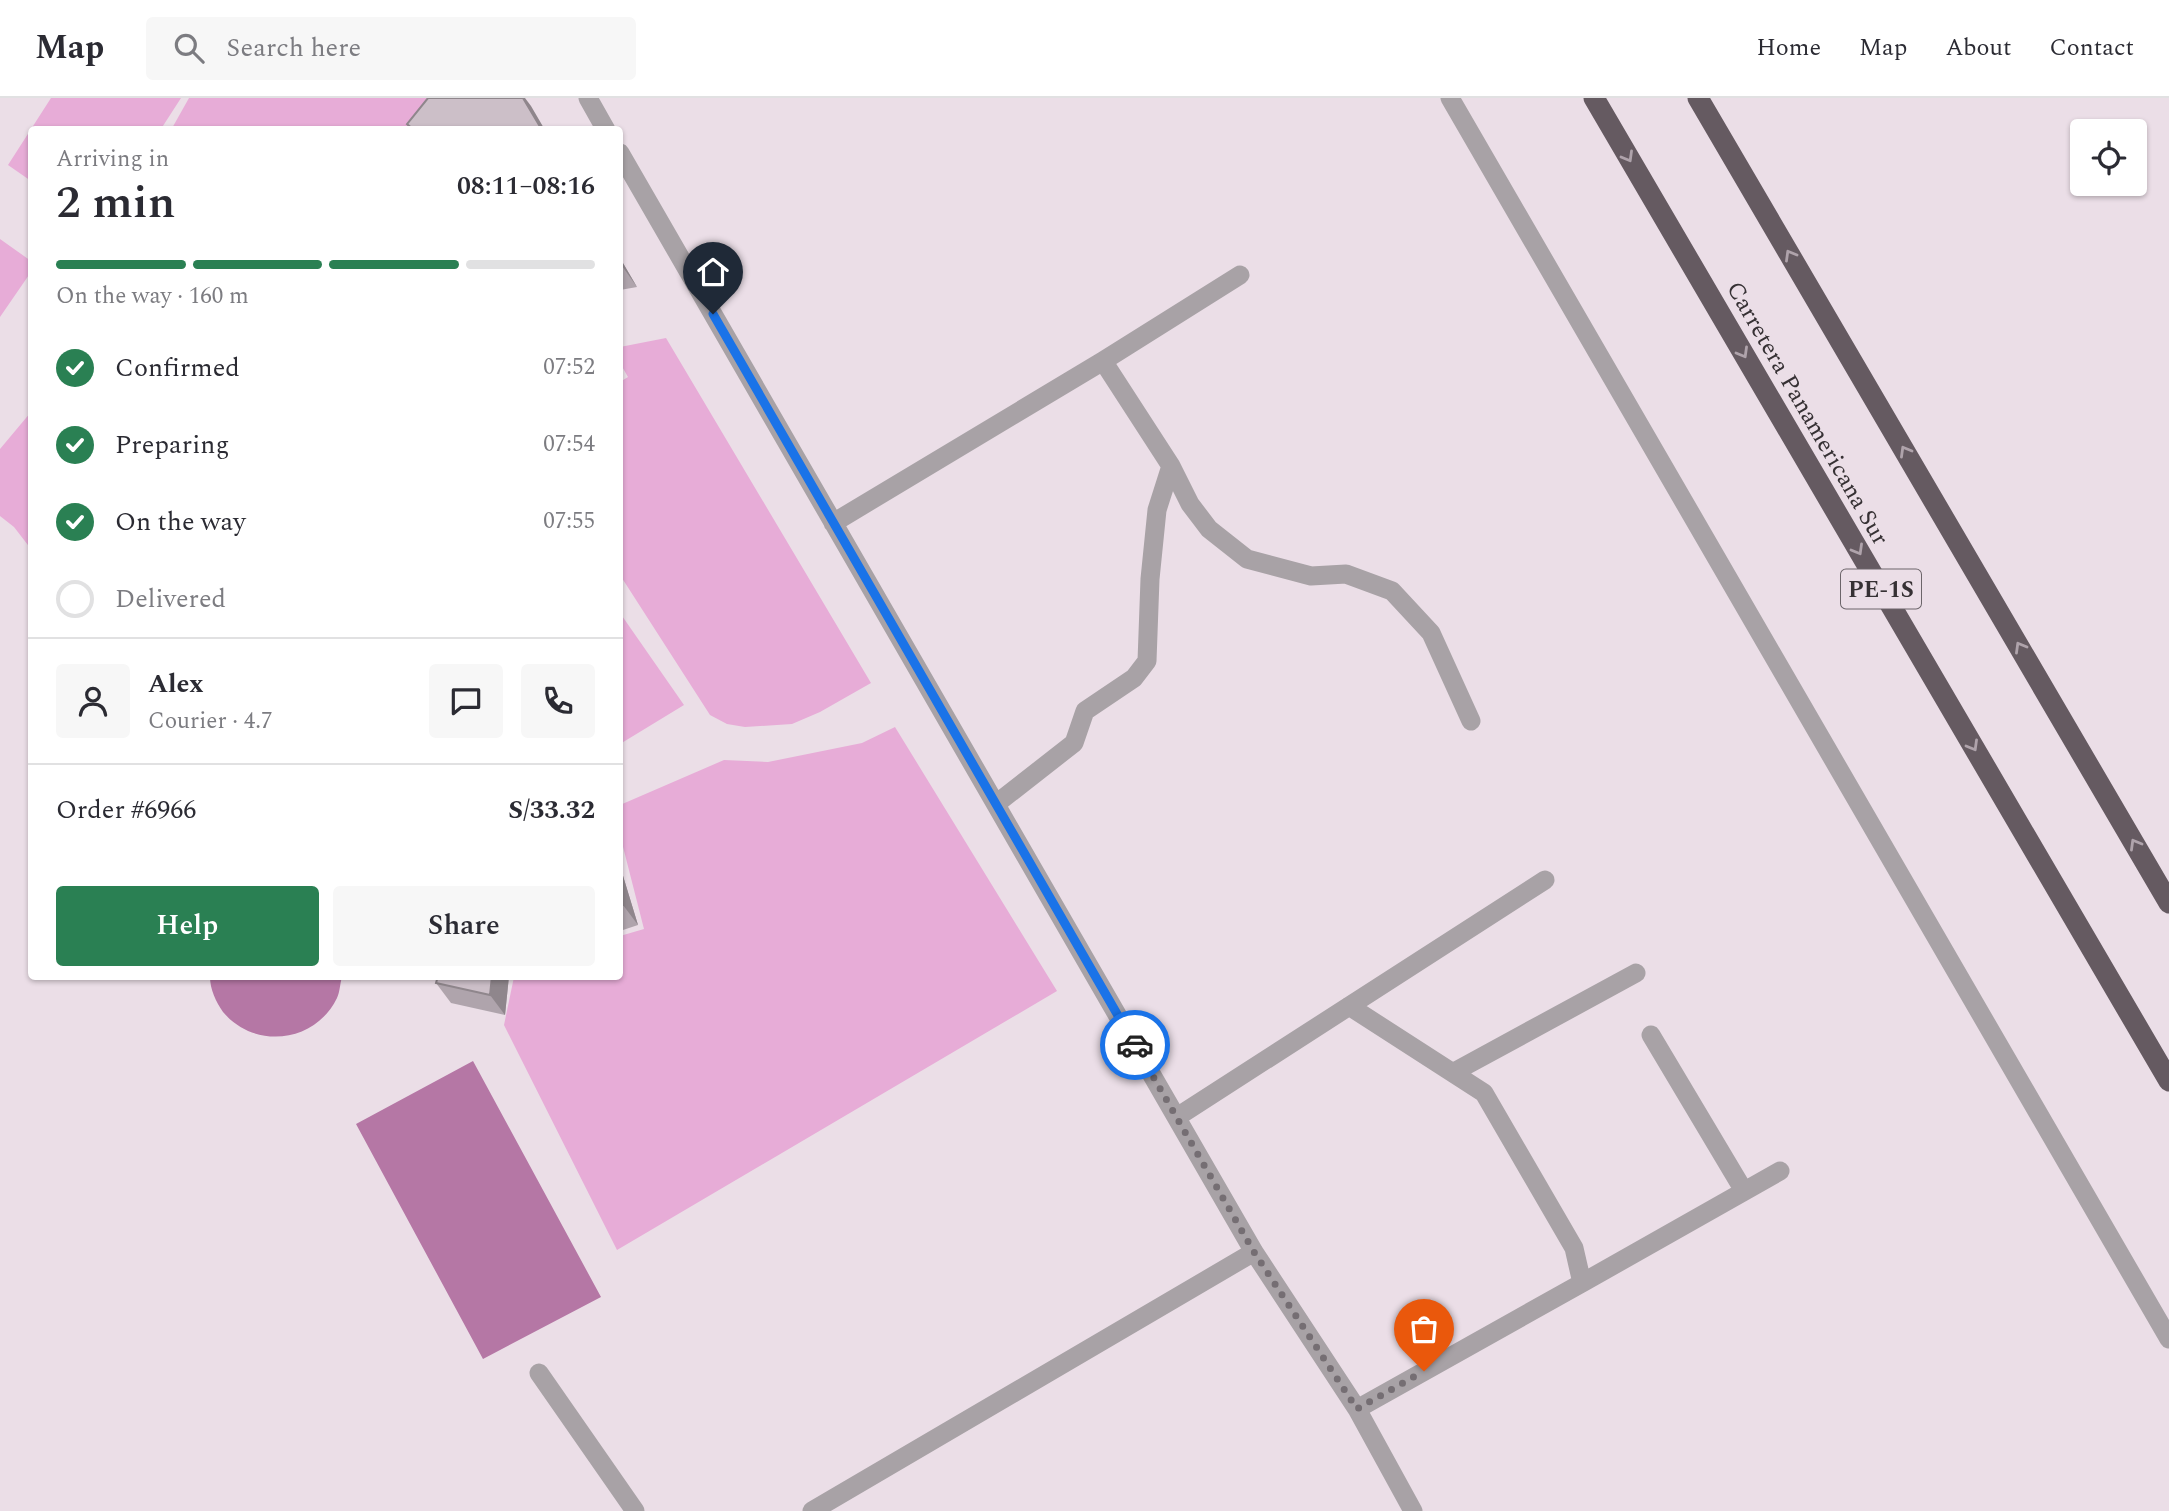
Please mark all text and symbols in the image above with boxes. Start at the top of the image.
search box [146,17,636,80]
text: Map [35,23,104,73]
text: Search here [226,28,361,68]
icon: search [170,29,208,67]
text: Home [1756,30,1821,66]
text: Map [1859,30,1907,66]
text: About [1945,30,2011,66]
text: Contact [2049,30,2134,66]
map controls [2070,119,2147,196]
button: locate [2070,119,2147,196]
text: Arriving in [56,142,169,177]
one-way arrow [1620,149,1633,162]
text: 08:11–08:16 [457,166,595,206]
text: 2 min [56,168,175,238]
pin [683,242,743,314]
one-way arrow [1785,249,1798,262]
icon: home [694,253,732,291]
street label: Carretera Panamericana Sur [1717,275,1898,552]
text: On the way · 160 m [56,279,249,314]
one-way arrow [1735,346,1748,359]
text: Confirmed [115,348,240,388]
icon: check [56,349,94,387]
text: 07:52 [543,350,595,385]
text: Preparing [115,425,229,465]
icon: check [56,426,94,464]
text: 07:54 [543,427,595,462]
one-way arrow [1900,446,1913,459]
text: On the way [115,502,246,542]
icon: check [56,503,94,541]
text: 07:55 [543,504,595,539]
one-way arrow [1850,542,1863,555]
road number: PE-1S [1841,569,1921,608]
text: Delivered [115,579,226,619]
one-way arrow [2015,642,2028,655]
button: person [56,664,130,738]
text: Alex [148,664,203,704]
button: chat [429,664,503,738]
button: phone [521,664,595,738]
text: Courier · 4.7 [148,704,273,739]
one-way arrow [1965,738,1978,751]
text: Order #6966 [56,790,196,830]
text: S/33.32 [508,790,595,830]
one-way arrow [2130,838,2143,851]
button: Help [56,886,319,966]
button: Share [333,886,595,966]
courier [1100,1010,1170,1080]
icon: car [1116,1026,1154,1064]
pin [1394,1299,1454,1371]
icon: bag [1405,1310,1443,1348]

